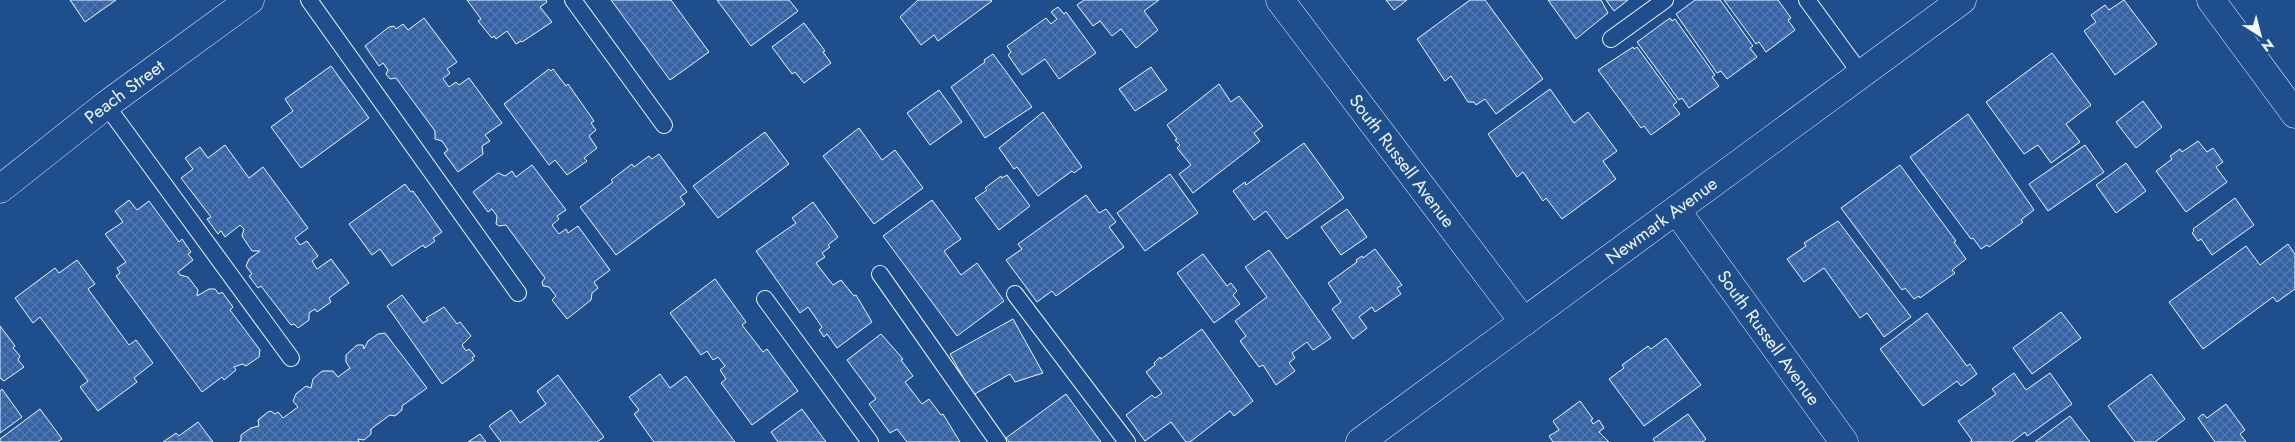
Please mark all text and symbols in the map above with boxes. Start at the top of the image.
north arrow [2235,10,2285,60]
text: N [2257,34,2278,57]
street label: Peach Street [79,53,170,130]
street label: South Russell Avenue [1343,89,1461,233]
street label: Newmark Avenue [1600,171,1723,271]
street label: South Russell Avenue [1711,265,1827,411]

